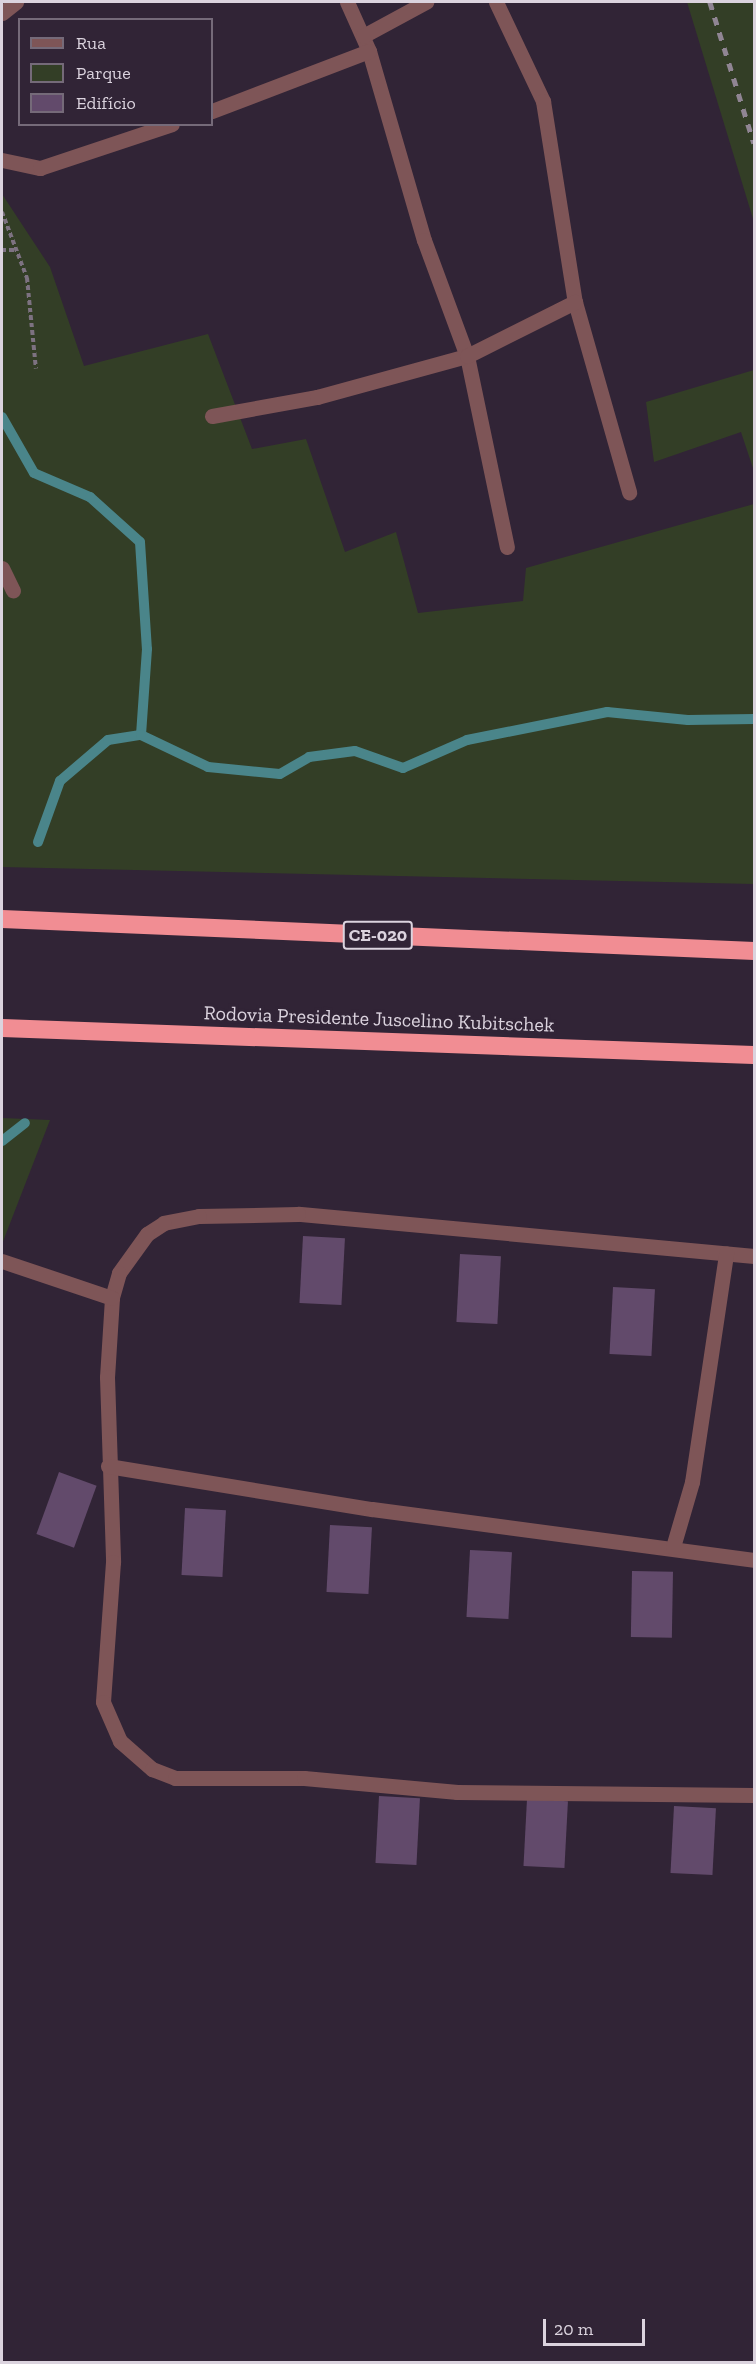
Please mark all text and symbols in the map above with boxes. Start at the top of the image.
legend [18,18,213,126]
text: Rua [76,32,106,54]
text: Parque [76,62,131,84]
text: Edifício [76,92,136,114]
road number: CE-020 [342,920,414,950]
street label: Rodovia Presidente Juscelino Kubitschek [203,1001,555,1037]
scale bar [546,2307,648,2345]
text: 20 m [554,2318,593,2340]

